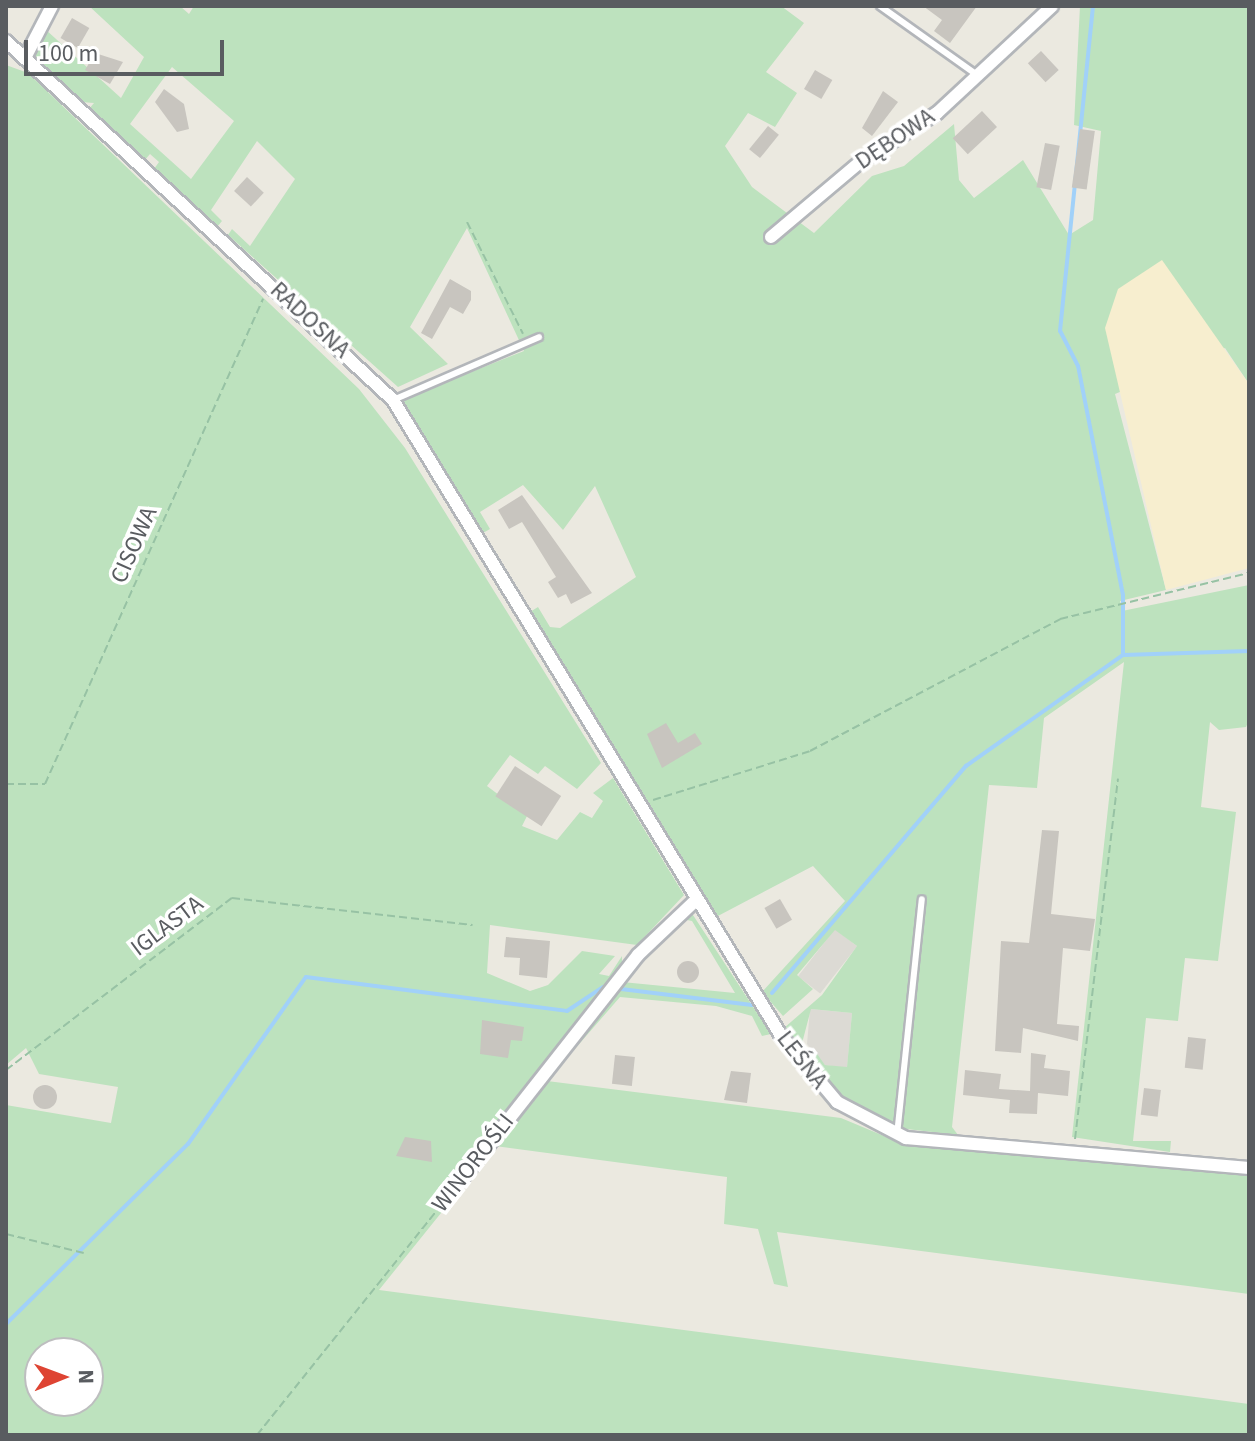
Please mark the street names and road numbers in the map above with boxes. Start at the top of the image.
street label: DĘBOWA [850,102,940,176]
street label: RADOSNA [264,276,356,364]
street label: CISOWA [104,502,164,588]
street label: IGLASTA [125,889,209,963]
street label: LEŚNA [770,1025,834,1095]
street label: WINOROŚLI [426,1108,520,1218]

